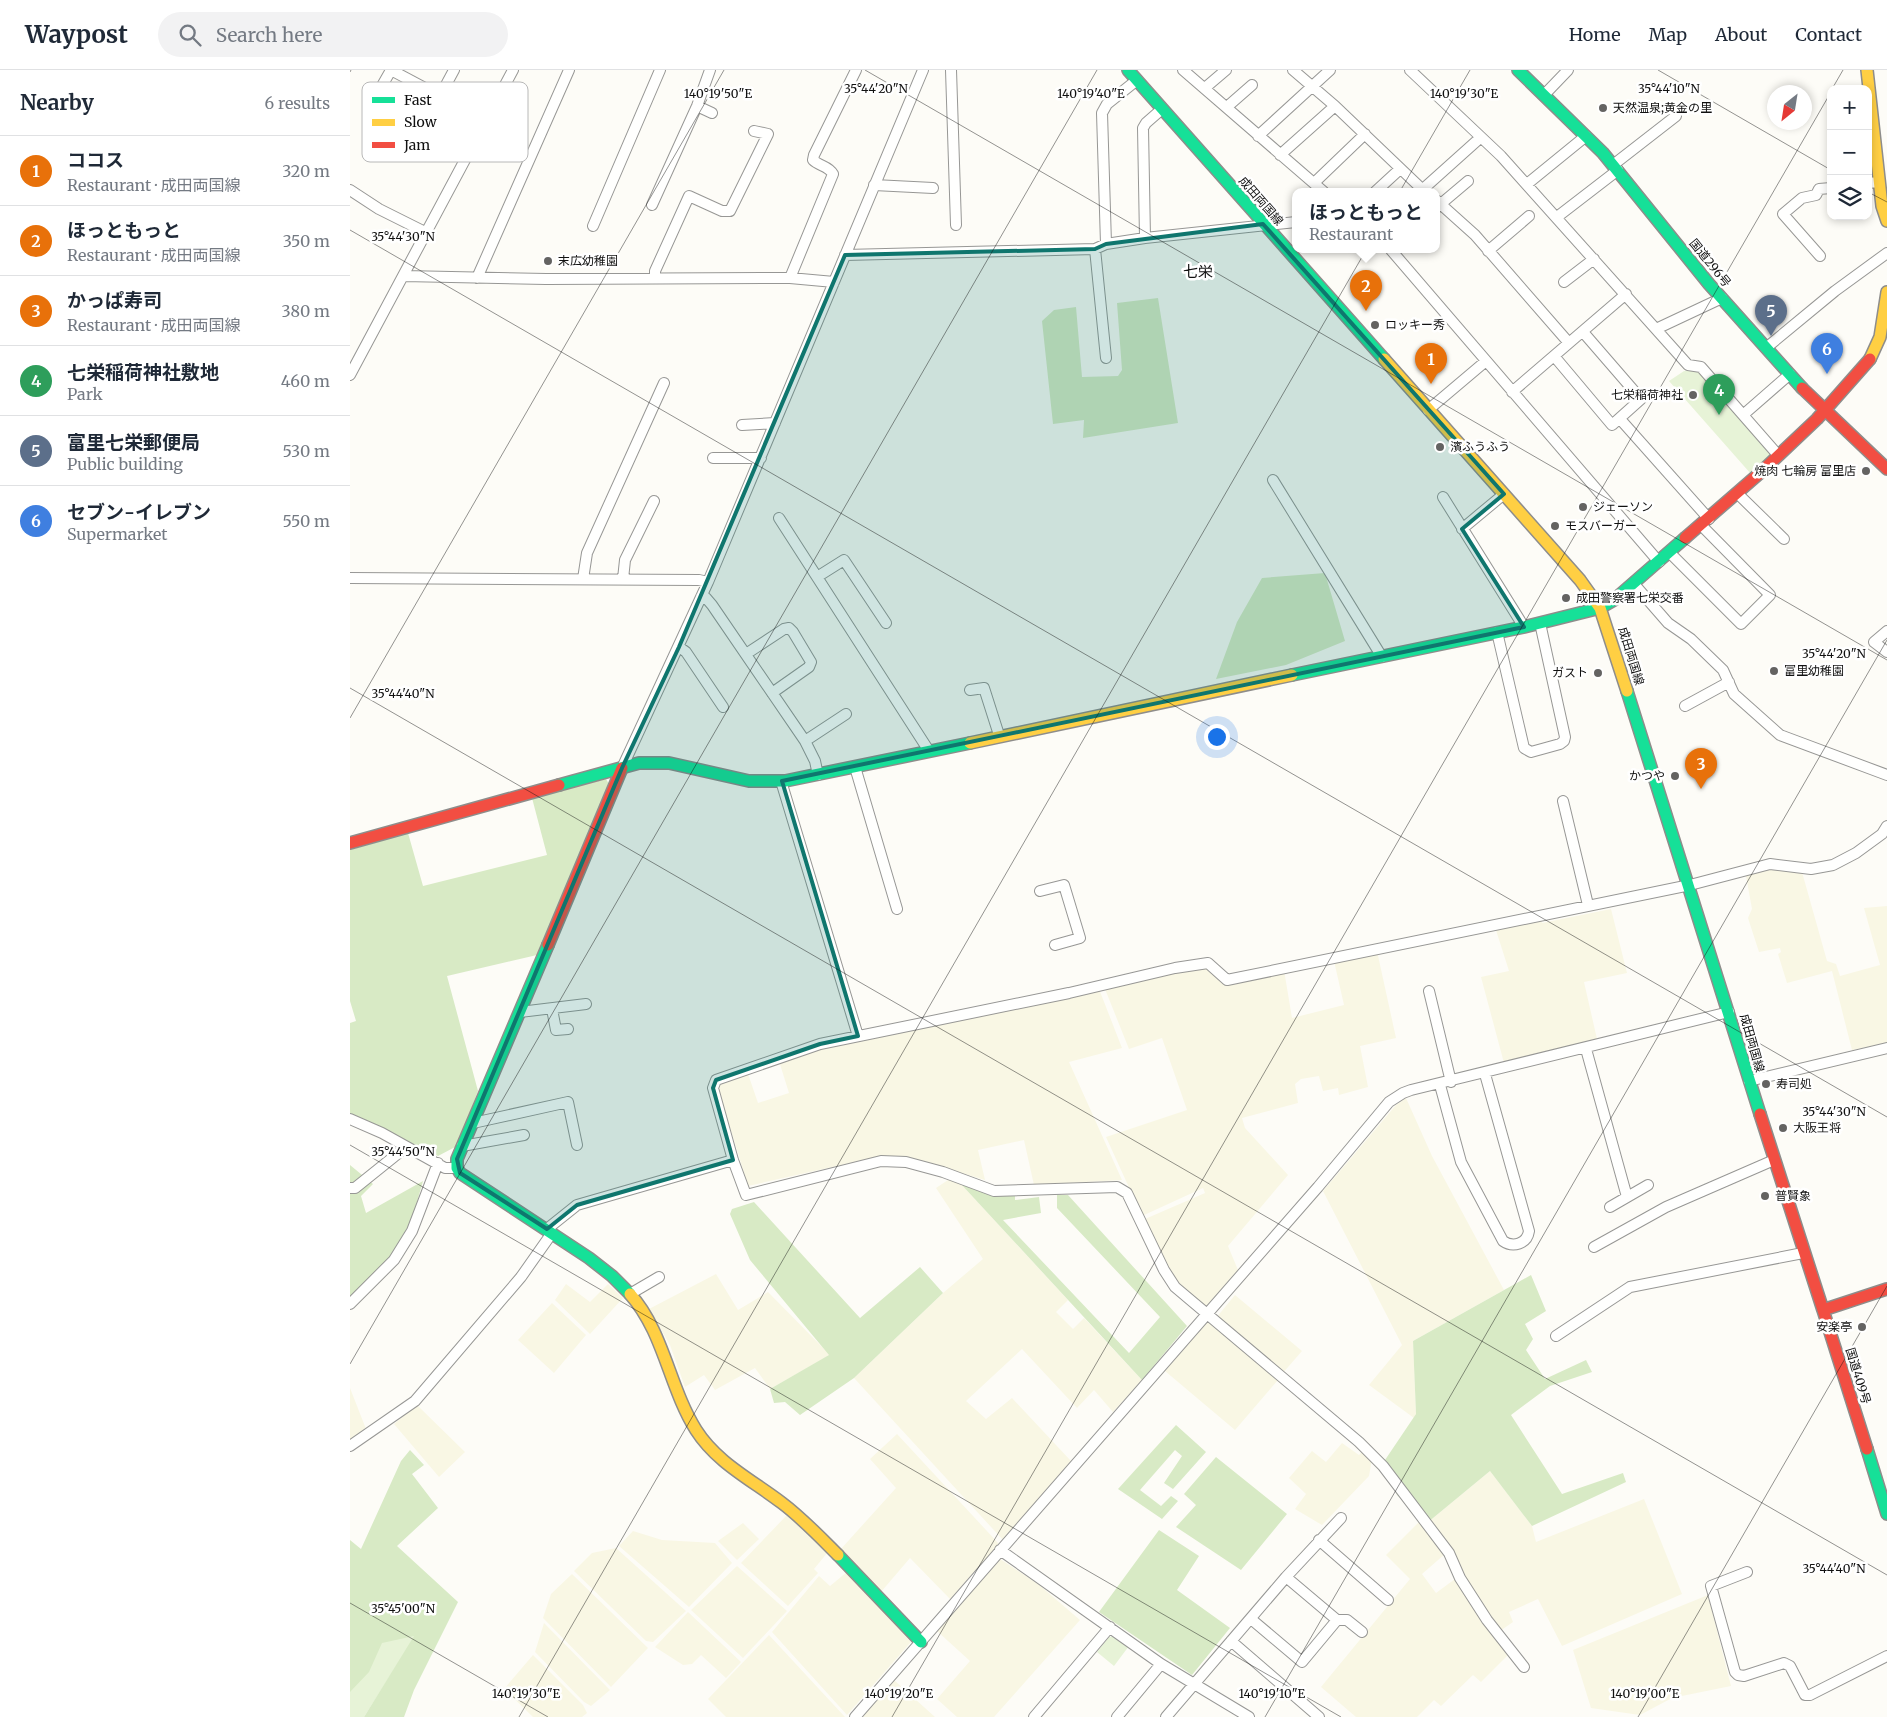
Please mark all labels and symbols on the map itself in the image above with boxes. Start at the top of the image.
text: 35°44'20"N [844,81,909,96]
text: 35°44'10"N [1638,81,1701,96]
legend [362,82,528,162]
north arrow [1767,85,1812,130]
text: 140°19'50"E [684,86,752,101]
text: 140°19'40"E [1057,86,1125,101]
text: 140°19'30"E [1430,86,1498,101]
text: Fast [404,91,432,109]
place label: 天然温泉;黄金の里 [1613,100,1712,115]
marker: 天然温泉;黄金の里 [1597,102,1609,114]
text: Slow [404,113,437,131]
text: Jam [403,136,430,154]
street label: 成田両国線 [1236,173,1287,228]
text: 35°44'30"N [371,229,436,244]
street label: 国道296号 [1687,236,1734,290]
place label: 末広幼稚園 [558,253,618,268]
marker: 末広幼稚園 [542,255,554,267]
district label: 七栄 [1183,262,1213,281]
pin: 2 [1350,270,1382,311]
pin: 5 [1755,295,1787,336]
place label: ロッキー秀 [1385,317,1445,332]
marker: ロッキー秀 [1369,319,1381,331]
pin: 6 [1811,333,1843,374]
pin: 1 [1415,343,1447,384]
pin: 4 [1703,374,1735,415]
place label: 七栄稲荷神社 [1611,387,1683,402]
marker: 七栄稲荷神社 [1687,389,1699,401]
place label: 濱ふうふう [1450,439,1510,454]
marker: 濱ふうふう [1434,441,1446,453]
place label: 焼肉 七輪房 富里店 [1754,463,1856,478]
marker: 焼肉 七輪房 富里店 [1860,465,1872,477]
place label: ジェーソン [1593,499,1653,514]
marker: ジェーソン [1577,501,1589,513]
place label: モスバーガー [1565,518,1637,533]
marker: モスバーガー [1549,520,1561,532]
place label: 成田警察署七栄交番 [1576,590,1684,605]
marker: 成田警察署七栄交番 [1560,592,1572,604]
street label: 成田両国線 [1616,625,1647,687]
text: 35°44'20"N [1802,646,1867,661]
place label: 富里幼稚園 [1784,663,1844,678]
place label: ガスト [1552,665,1588,680]
marker: 富里幼稚園 [1768,665,1780,677]
marker: ガスト [1592,667,1604,679]
text: 35°44'40"N [372,686,435,701]
your location [1204,724,1230,750]
pin: 3 [1685,748,1717,789]
place label: かつや [1629,768,1665,783]
marker: かつや [1669,770,1681,782]
street label: 成田両国線 [1737,1012,1768,1074]
place label: 寿司処 [1776,1076,1812,1091]
marker: 寿司処 [1760,1078,1772,1090]
text: 35°44'30"N [1802,1104,1867,1119]
place label: 大阪王将 [1793,1120,1841,1135]
marker: 大阪王将 [1777,1122,1789,1134]
text: 35°44'50"N [371,1144,435,1159]
place label: 普賢象 [1775,1188,1811,1203]
marker: 普賢象 [1759,1190,1771,1202]
place label: 安楽亭 [1816,1319,1852,1334]
marker: 安楽亭 [1856,1321,1868,1333]
street label: 国道409号 [1843,1346,1874,1406]
text: 35°44'40"N [1803,1561,1866,1576]
text: 35°45'00"N [371,1601,436,1616]
text: 140°19'30"E [492,1686,560,1701]
text: 140°19'20"E [865,1686,934,1701]
text: 140°19'10"E [1239,1686,1306,1701]
text: 140°19'00"E [1611,1686,1680,1701]

